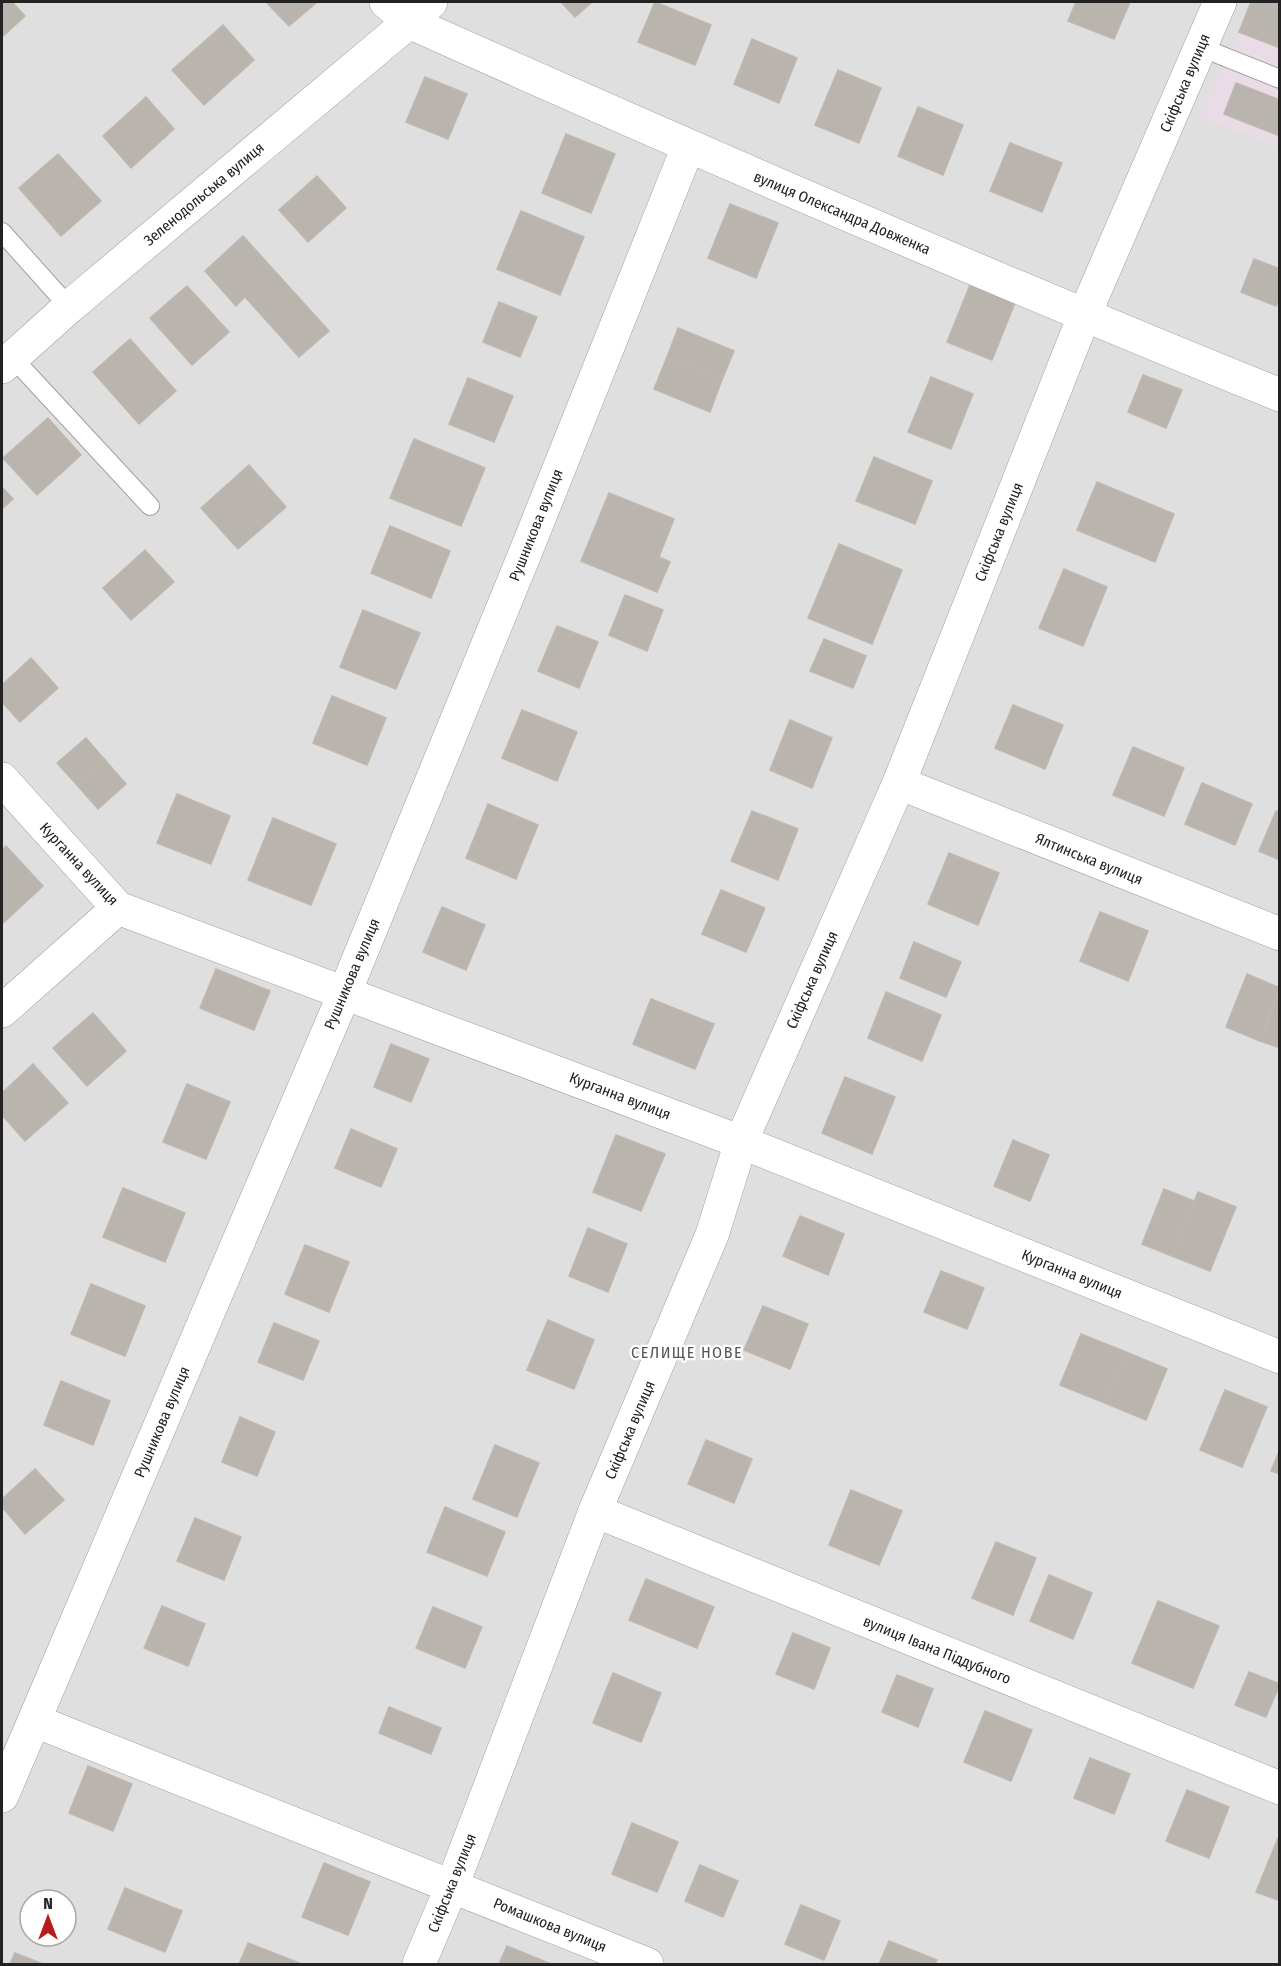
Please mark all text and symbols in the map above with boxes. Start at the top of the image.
street label: Скіфська вулиця [1156,31,1214,135]
street label: Зеленодольська вулиця [140,139,268,249]
street label: вулиця Олександра Довженка [751,168,933,258]
street label: Рушникова вулиця [505,466,567,584]
street label: Скіфська вулиця [971,480,1027,584]
street label: Курганна вулиця [36,819,122,909]
street label: Ялтинська вулиця [1033,829,1145,889]
street label: Рушникова вулиця [320,916,384,1032]
street label: Скіфська вулиця [782,928,842,1032]
street label: Курганна вулиця [567,1068,673,1124]
street label: Курганна вулиця [1019,1246,1125,1302]
district label: СЕЛИЩЕ НОВЕ [631,1343,743,1362]
street label: Рушникова вулиця [130,1364,194,1480]
street label: Скіфська вулиця [601,1378,659,1482]
street label: вулиця Івана Піддубного [860,1612,1014,1688]
street label: Скіфська вулиця [424,1831,480,1935]
north arrow [18,1888,78,1948]
text: N [43,1894,53,1913]
street label: Ромашкова вулиця [491,1894,609,1956]

